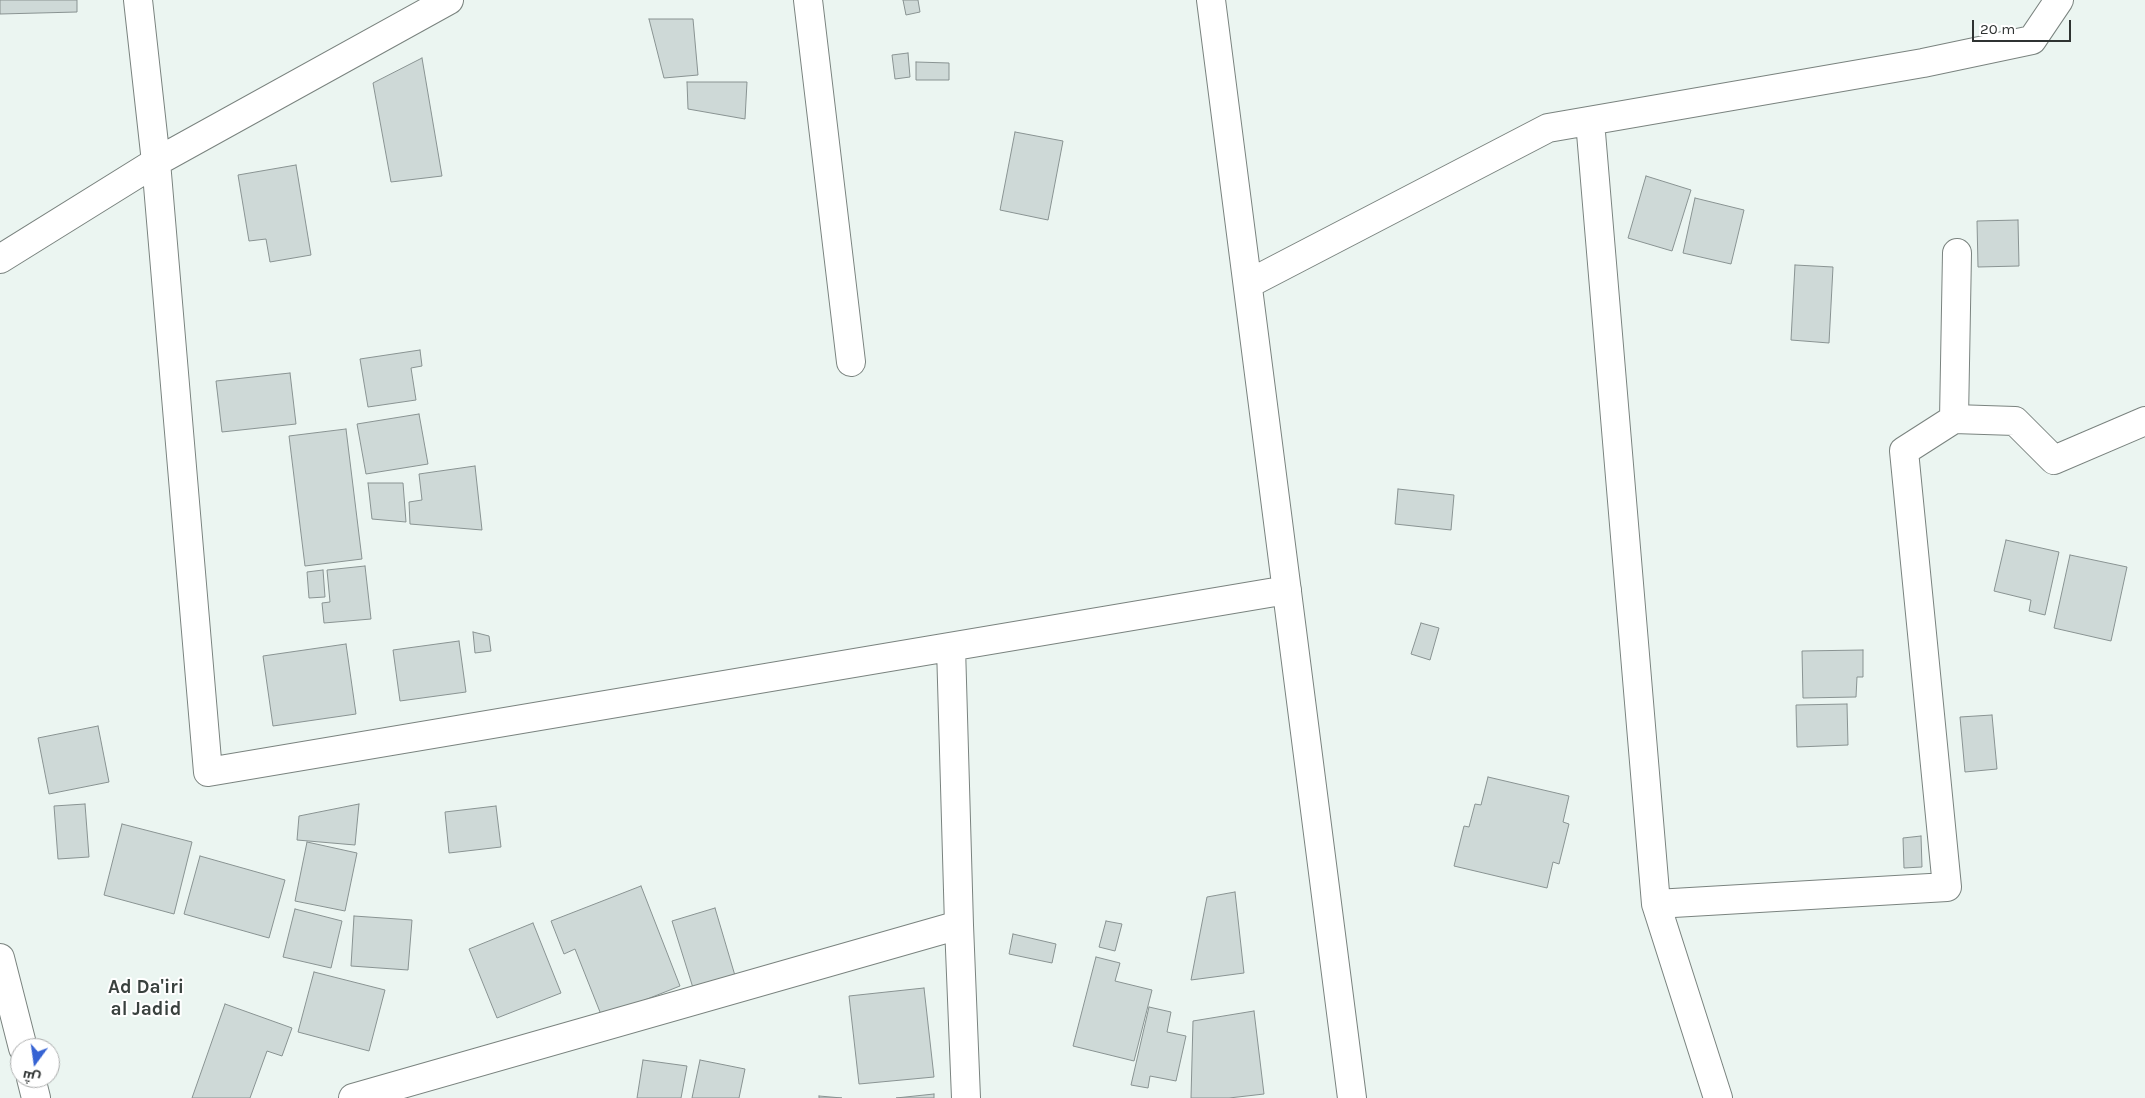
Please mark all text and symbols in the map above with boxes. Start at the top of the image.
scale bar [1975,10,2074,42]
text: 20 m [1980,20,2015,38]
district label: Ad Da'iri al Jadid [108,977,184,1021]
north arrow [10,1038,60,1088]
text: ش [21,1067,42,1087]

